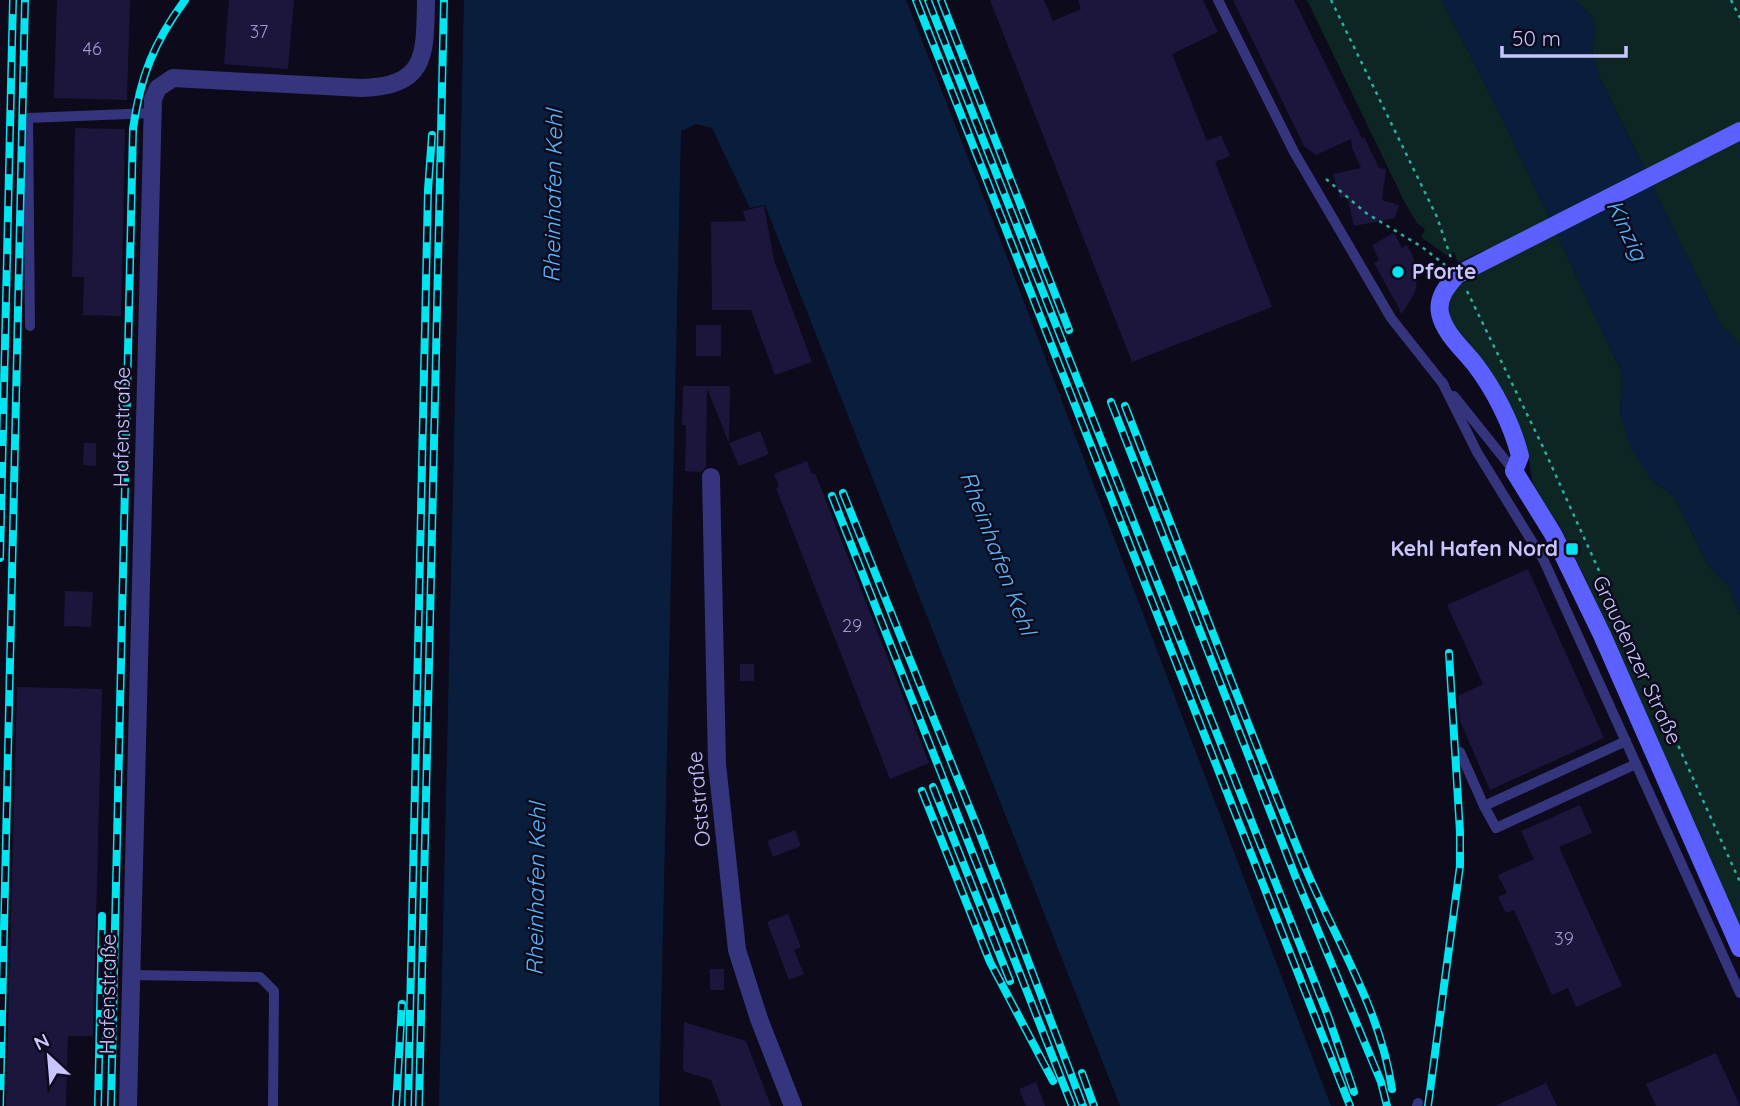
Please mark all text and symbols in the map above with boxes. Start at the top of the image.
scale bar [1502,14,1626,58]
house number: 37 [250,20,268,43]
text: 50 m [1512,25,1561,51]
house number: 46 [82,37,102,60]
water label: Rheinhafen Kehl [536,107,569,283]
water label: Kinzig [1600,195,1655,266]
place label: Pforte [1412,258,1476,284]
marker: Pforte [1390,264,1406,280]
street label: Hafenstraße [107,366,135,488]
water label: Rheinhafen Kehl [954,467,1044,641]
place label: Kehl Hafen Nord [1390,535,1558,561]
marker: Kehl Hafen Nord [1564,541,1580,557]
street label: Graudenzer Straße [1587,571,1688,748]
house number: 29 [842,614,862,637]
street label: Oststraße [681,750,715,848]
water label: Rheinhafen Kehl [519,800,552,976]
house number: 39 [1554,927,1574,950]
street label: Hafenstraße [93,933,121,1055]
north arrow [14,1022,84,1092]
text: N [30,1028,53,1056]

